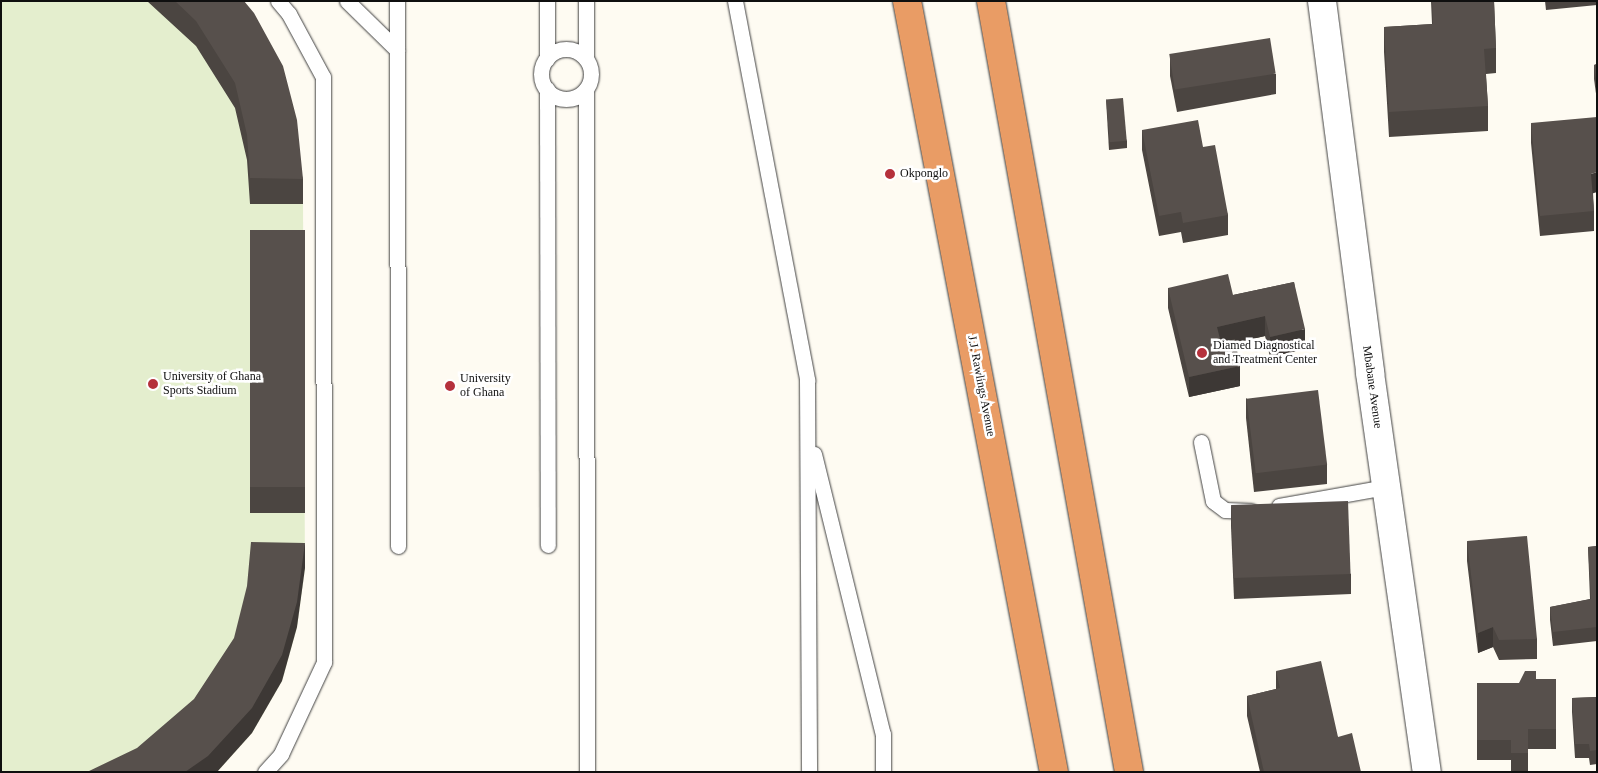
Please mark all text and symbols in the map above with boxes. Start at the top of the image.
place label: Okponglo [900,167,948,181]
marker: Okponglo [884,168,896,180]
street label: J.J. Rawlings Avenue [964,334,998,438]
place label: Diamed Diagnostical and Treatment Center [1213,339,1317,367]
street label: Mbabane Avenue [1359,344,1385,430]
marker: Diamed Diagnostical and Treatment Center [1195,346,1209,360]
place label: University of Ghana Sports Stadium [163,370,261,398]
place label: University of Ghana [460,372,511,400]
marker: University of Ghana Sports Stadium [147,378,159,390]
marker: University of Ghana [444,380,456,392]

